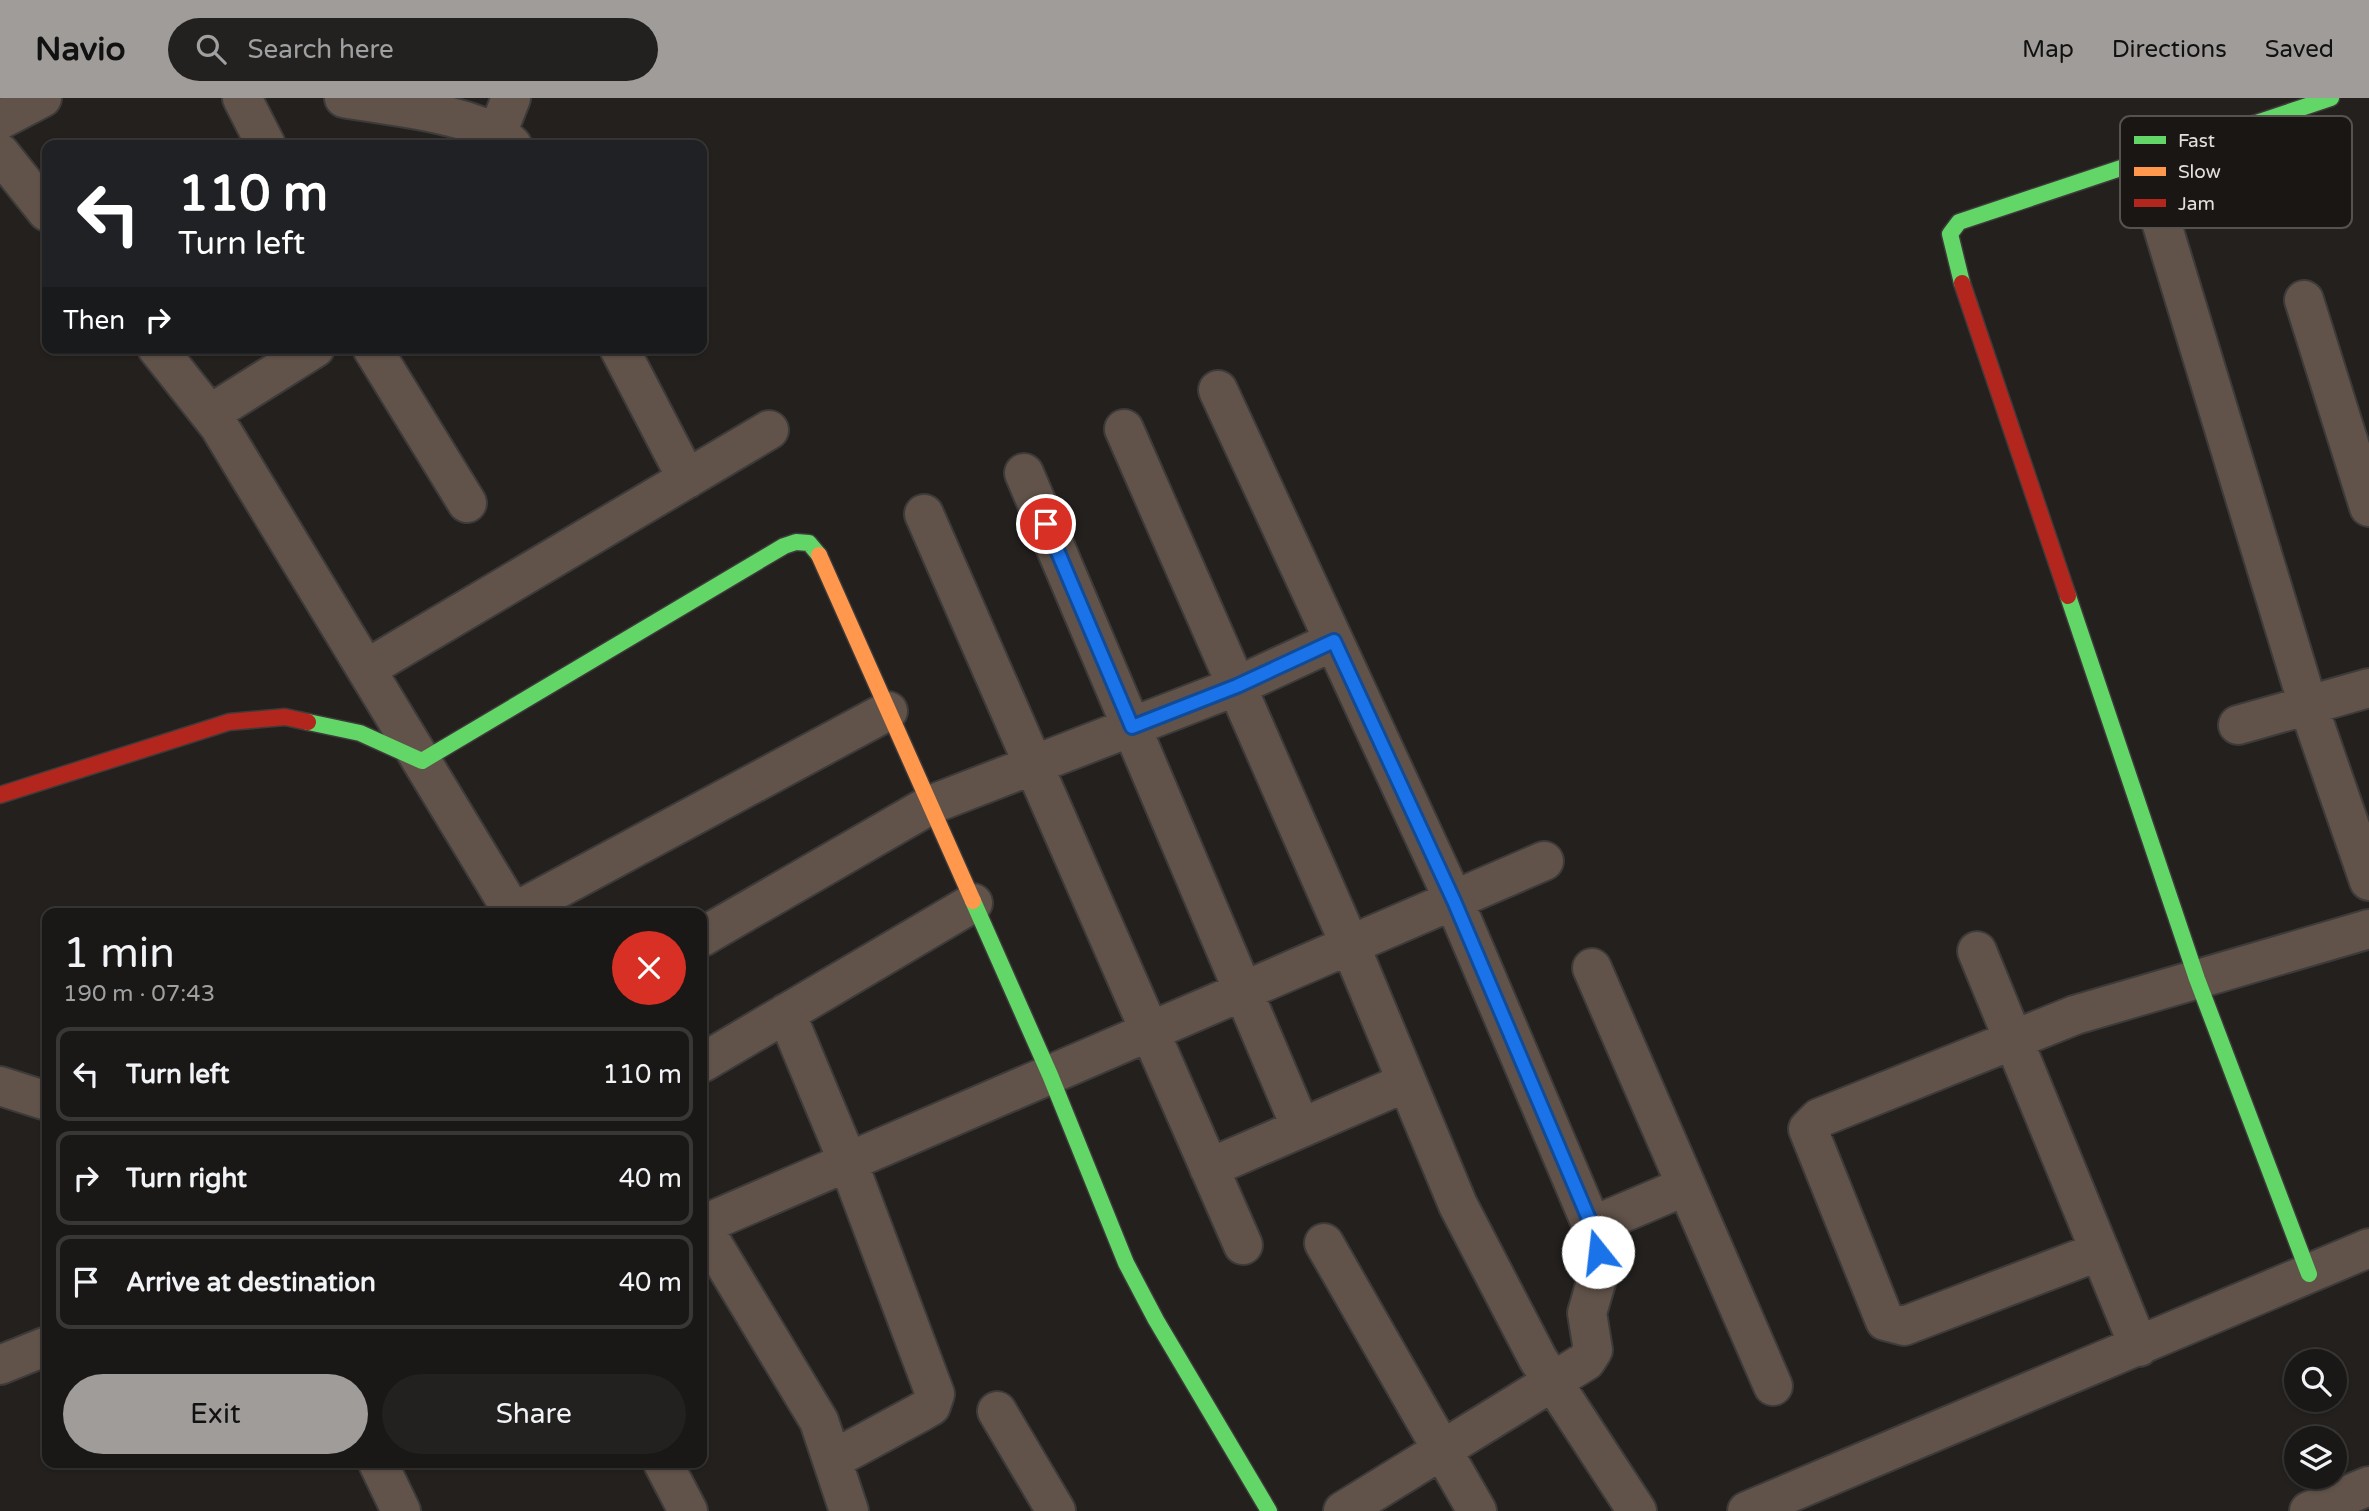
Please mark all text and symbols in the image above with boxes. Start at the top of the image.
search box [168,18,658,81]
text: Navio [35,30,126,69]
icon: search [192,30,230,68]
text: Search here [248,34,394,65]
text: Map [2022,35,2074,64]
text: Directions [2112,35,2227,64]
text: Saved [2265,35,2334,64]
legend [2120,116,2352,228]
text: Fast [2178,130,2215,152]
text: Slow [2178,161,2221,183]
text: 110 m [178,165,328,224]
icon: left [63,168,154,259]
text: Jam [2178,193,2215,215]
text: Turn left [178,225,305,263]
icon: right [139,301,177,339]
text: Then [63,305,125,336]
pin [1016,494,1076,554]
icon: arrive [1027,505,1065,543]
text: 1 min [63,928,175,979]
button: close [612,931,686,1005]
text: 190 m · 07:43 [63,980,215,1008]
icon: left [67,1055,105,1093]
text: Turn left [126,1059,229,1090]
text: 110 m [602,1059,682,1090]
icon: right [67,1159,105,1197]
text: Turn right [126,1163,247,1194]
text: 40 m [619,1163,682,1194]
position arrow [1561,1215,1635,1289]
icon: arrive [67,1263,105,1301]
text: Arrive at destination [126,1267,376,1298]
text: 40 m [619,1267,682,1298]
map controls [2284,1349,2347,1489]
button: search [2284,1349,2347,1412]
button: Exit [63,1374,368,1454]
button: Share [382,1374,686,1454]
button: layers [2284,1426,2347,1489]

